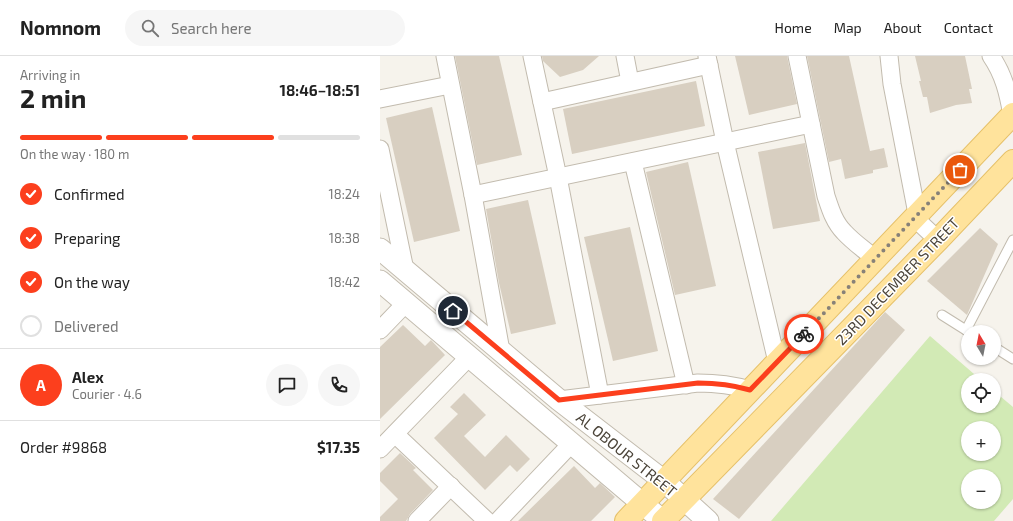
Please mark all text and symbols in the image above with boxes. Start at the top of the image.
search box [125,10,405,46]
text: Nomnom [20,16,101,39]
icon: search [139,17,161,39]
text: Search here [171,19,252,37]
text: Home [775,19,812,36]
text: Map [834,19,862,36]
text: About [884,19,922,36]
text: Contact [944,19,993,36]
text: Arriving in [20,67,80,83]
text: 18:46–18:51 [280,81,360,99]
text: 2 min [20,82,86,113]
text: On the way · 180 m [20,146,130,162]
pin [943,153,977,187]
icon: bag [949,159,971,181]
icon: check [20,183,42,205]
text: Confirmed [54,185,125,203]
text: 18:24 [329,186,360,202]
street label: 23RD DECEMBER STREET [831,213,963,348]
icon: check [20,227,42,249]
text: Preparing [54,229,120,247]
text: 18:38 [329,230,360,246]
icon: check [20,271,42,293]
text: On the way [54,273,130,291]
text: 18:42 [329,274,360,290]
pin [436,294,470,328]
icon: home [442,300,464,322]
courier [784,314,824,354]
text: Delivered [54,317,119,335]
icon: bike [793,323,815,345]
north arrow [961,325,1001,365]
map controls [961,325,1001,509]
button: chat [266,364,308,406]
button: phone [318,364,360,406]
text: Alex [72,368,104,386]
button: locate [961,373,1001,413]
text: A [36,376,46,394]
text: Courier · 4.6 [72,386,142,402]
street label: AL OBOUR STREET [573,408,681,500]
button: + [961,421,1001,461]
text: Order #9868 [20,438,107,456]
text: $17.35 [317,438,360,456]
button: − [961,469,1001,509]

